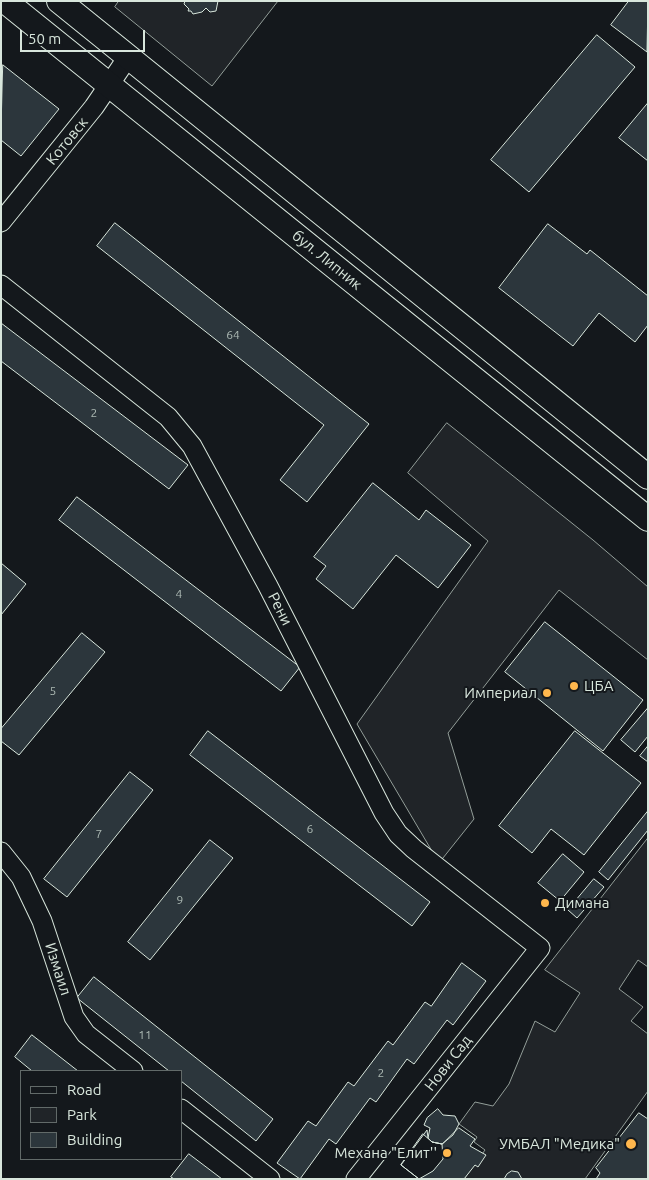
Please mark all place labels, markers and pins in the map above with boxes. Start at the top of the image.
place label: ЦБА [584,677,614,695]
marker: ЦБА [568,680,580,692]
place label: Империал [464,684,537,702]
marker: Империал [541,687,553,699]
place label: Димана [555,894,609,912]
marker: Димана [539,897,551,909]
place label: УМБАЛ "Медика" [499,1135,620,1153]
marker: УМБАЛ "Медика" [624,1137,638,1151]
place label: Механа "Елит'' [335,1144,437,1162]
marker: Механа "Елит'' [441,1147,453,1159]

